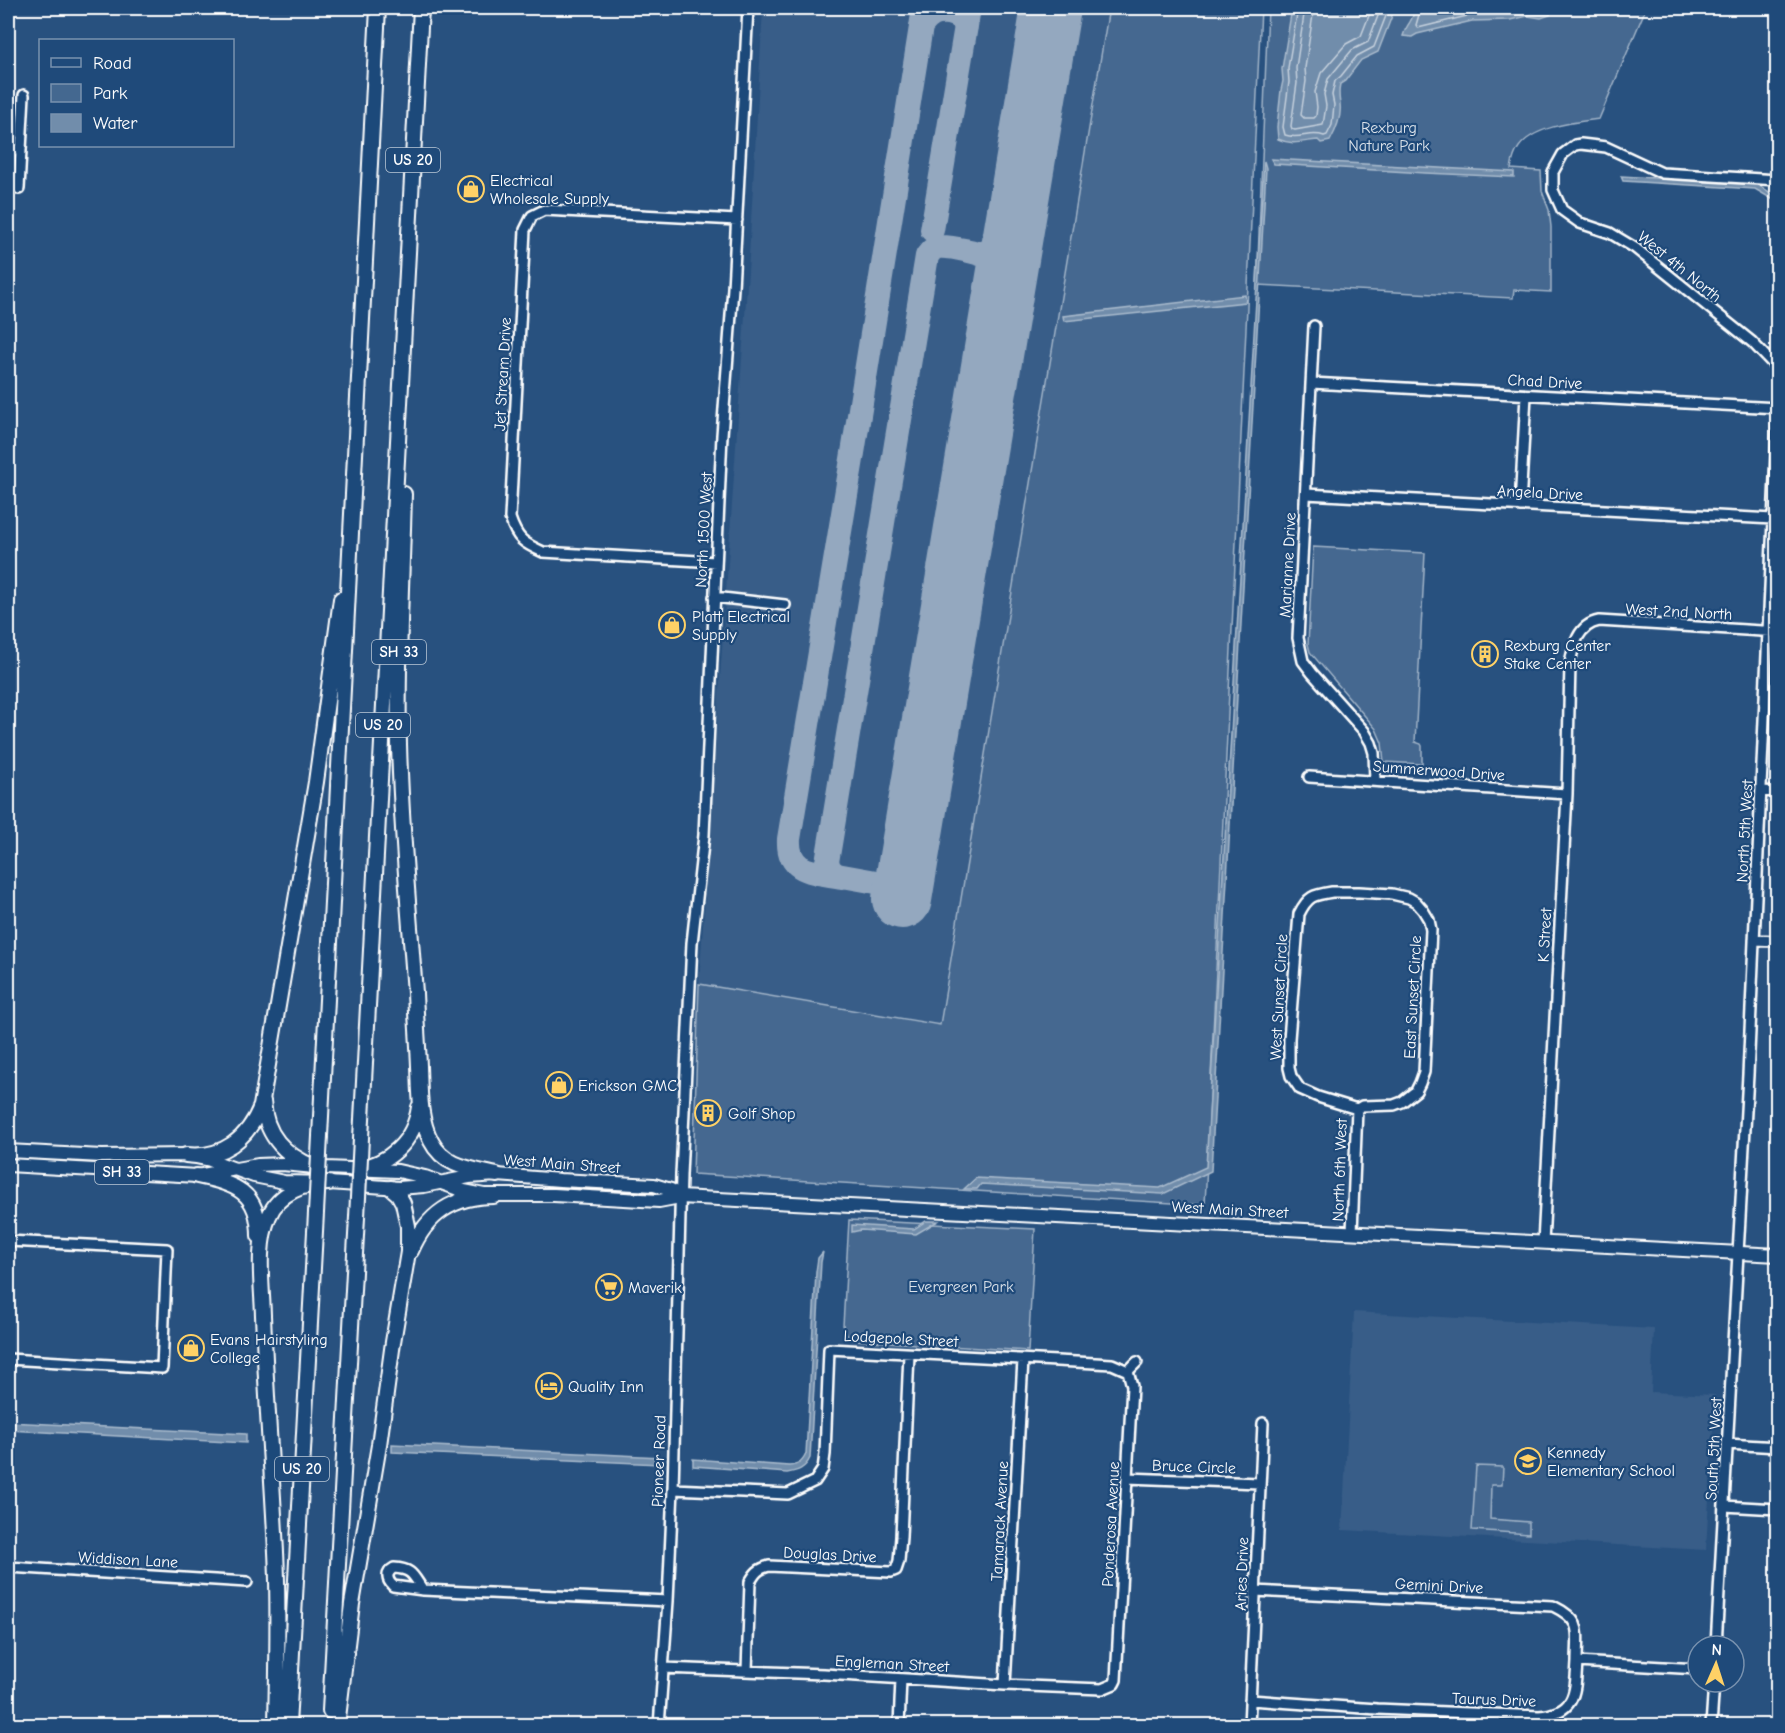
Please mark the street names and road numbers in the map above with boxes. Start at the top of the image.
road number: US 20 [386,148,440,172]
street label: West 4th North [1634,228,1725,306]
street label: Jet Stream Drive [491,317,515,431]
street label: Chad Drive [1507,371,1583,393]
street label: North 1500 West [692,471,716,588]
street label: Angela Drive [1496,482,1583,504]
street label: Marianne Drive [1276,512,1300,618]
street label: West 2nd North [1625,600,1733,624]
road number: SH 33 [372,640,426,664]
road number: US 20 [356,713,410,737]
street label: Summerwood Drive [1372,757,1506,785]
street label: North 5th West [1733,779,1757,883]
street label: K Street [1535,907,1555,963]
street label: West Sunset Circle [1267,933,1291,1061]
street label: East Sunset Circle [1401,935,1425,1059]
street label: North 6th West [1329,1118,1351,1222]
street label: West Main Street [503,1151,621,1177]
road number: SH 33 [95,1160,149,1184]
street label: West Main Street [1171,1198,1289,1222]
street label: Lodgepole Street [843,1327,959,1351]
street label: South 5th West [1702,1397,1726,1501]
street label: Pioneer Road [648,1415,670,1507]
road number: US 20 [275,1457,329,1481]
street label: Bruce Circle [1152,1457,1236,1477]
street label: Tamarack Avenue [988,1460,1012,1582]
street label: Ponderosa Avenue [1099,1461,1123,1587]
street label: Aries Drive [1232,1537,1252,1611]
street label: Douglas Drive [783,1544,877,1566]
street label: Widdison Lane [77,1548,178,1572]
street label: Gemini Drive [1394,1575,1484,1597]
street label: Engleman Street [834,1652,950,1676]
street label: Taurus Drive [1452,1690,1536,1710]

